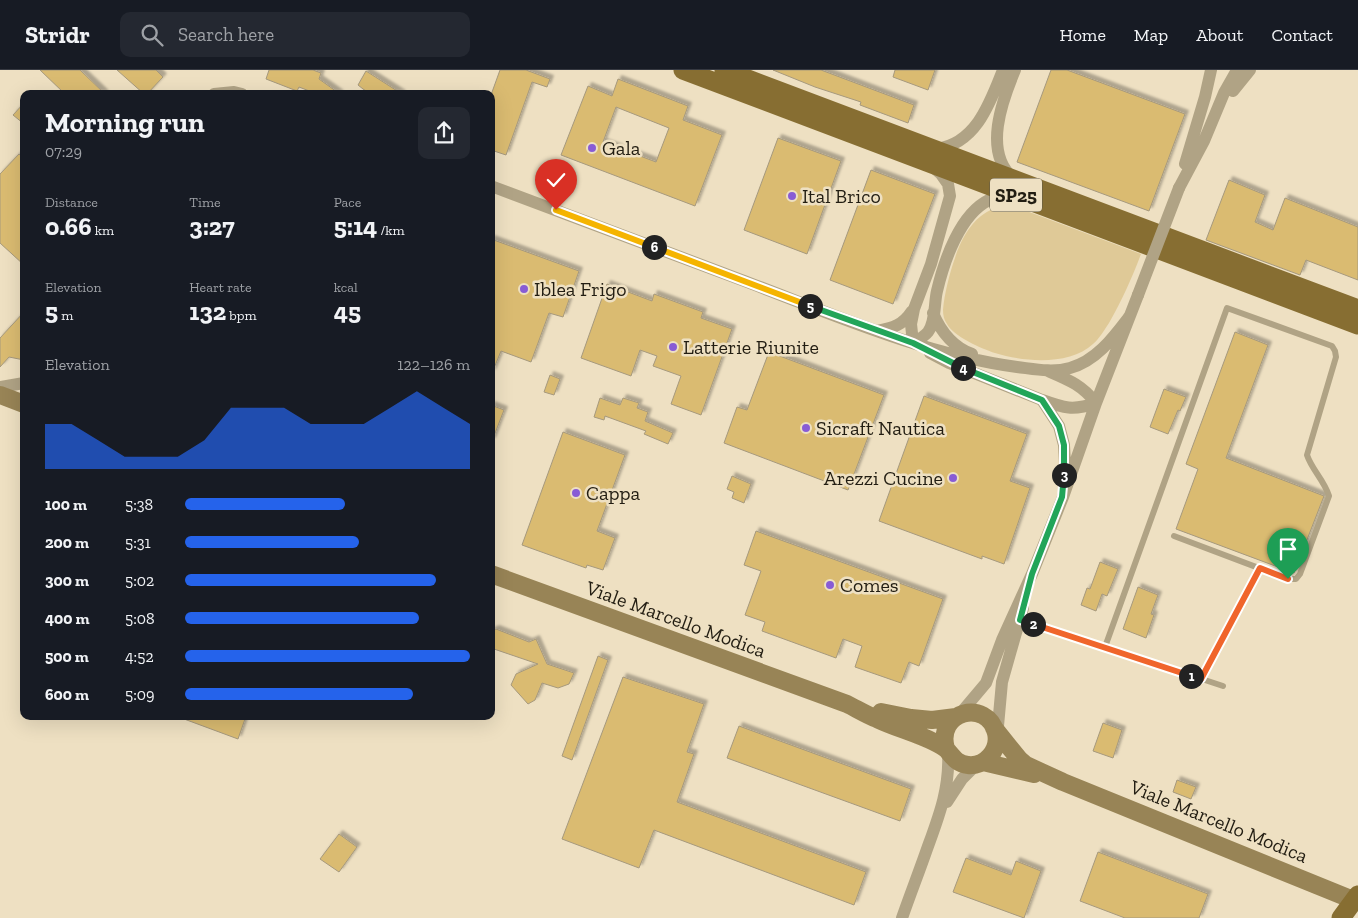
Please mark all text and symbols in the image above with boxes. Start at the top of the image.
search box [120,12,470,57]
text: Stridr [25,20,90,49]
icon: search [138,21,166,49]
text: Search here [178,23,274,46]
text: Home [1059,24,1106,46]
text: Map [1134,24,1168,46]
text: About [1196,24,1243,46]
text: Contact [1271,24,1333,46]
text: Morning run [45,106,205,139]
button: share [418,107,470,159]
place label: Gala [602,136,641,160]
text: 07:29 [45,142,82,161]
marker: Gala [586,142,598,154]
pin [535,159,577,210]
icon: check [542,166,570,194]
road number: SP25 [990,178,1042,212]
place label: Ital Brico [802,184,881,208]
marker: Ital Brico [786,190,798,202]
text: Distance [45,194,98,211]
text: Time [189,194,221,211]
text: Pace [334,194,361,211]
text: 0.66 [45,211,92,241]
text: 3:27 [189,211,235,241]
text: 5:14 [334,211,377,241]
text: km [92,222,114,239]
text: /km [377,222,405,239]
pin: 6 [642,234,666,260]
text: 6 [651,239,658,256]
place label: Iblea Frigo [534,277,626,301]
text: Elevation [45,279,102,296]
text: Heart rate [189,279,252,296]
text: kcal [334,279,358,296]
marker: Iblea Frigo [518,283,530,295]
pin: 5 [798,294,822,318]
text: 5 [45,296,58,326]
text: 132 [189,296,226,326]
text: 45 [334,296,361,326]
text: 5 [807,298,814,315]
text: m [58,307,73,324]
text: bpm [226,307,257,324]
place label: Latterie Riunite [683,335,819,359]
marker: Latterie Riunite [667,341,679,353]
text: Elevation [45,355,110,374]
text: 122–126 m [397,355,470,374]
pin: 4 [950,356,976,380]
text: 4 [960,360,967,377]
place label: Sicraft Nautica [816,416,945,440]
marker: Sicraft Nautica [800,422,812,434]
pin: 3 [1052,462,1076,488]
place label: Arezzi Cucine [824,466,943,490]
text: 3 [1061,467,1068,484]
marker: Arezzi Cucine [947,472,959,484]
place label: Cappa [586,481,641,505]
marker: Cappa [570,487,582,499]
text: 100 m [45,495,87,514]
text: 5:38 [125,495,153,514]
pin [1267,528,1309,579]
text: 200 m [45,533,89,552]
text: 5:31 [125,533,151,552]
icon: arrive [1274,535,1302,563]
text: 300 m [45,571,89,590]
text: 5:02 [125,571,154,590]
place label: Comes [840,573,899,597]
street label: Viale Marcello Modica [582,575,769,663]
marker: Comes [824,579,836,591]
text: 400 m [45,609,90,628]
text: 5:08 [125,609,155,628]
pin: 2 [1020,612,1046,636]
text: 2 [1030,616,1037,633]
text: 500 m [45,647,89,666]
text: 4:52 [125,647,154,666]
pin: 1 [1178,664,1204,688]
text: 1 [1189,668,1194,685]
text: 600 m [45,685,89,704]
text: 5:09 [125,685,155,704]
street label: Viale Marcello Modica [1126,774,1312,868]

